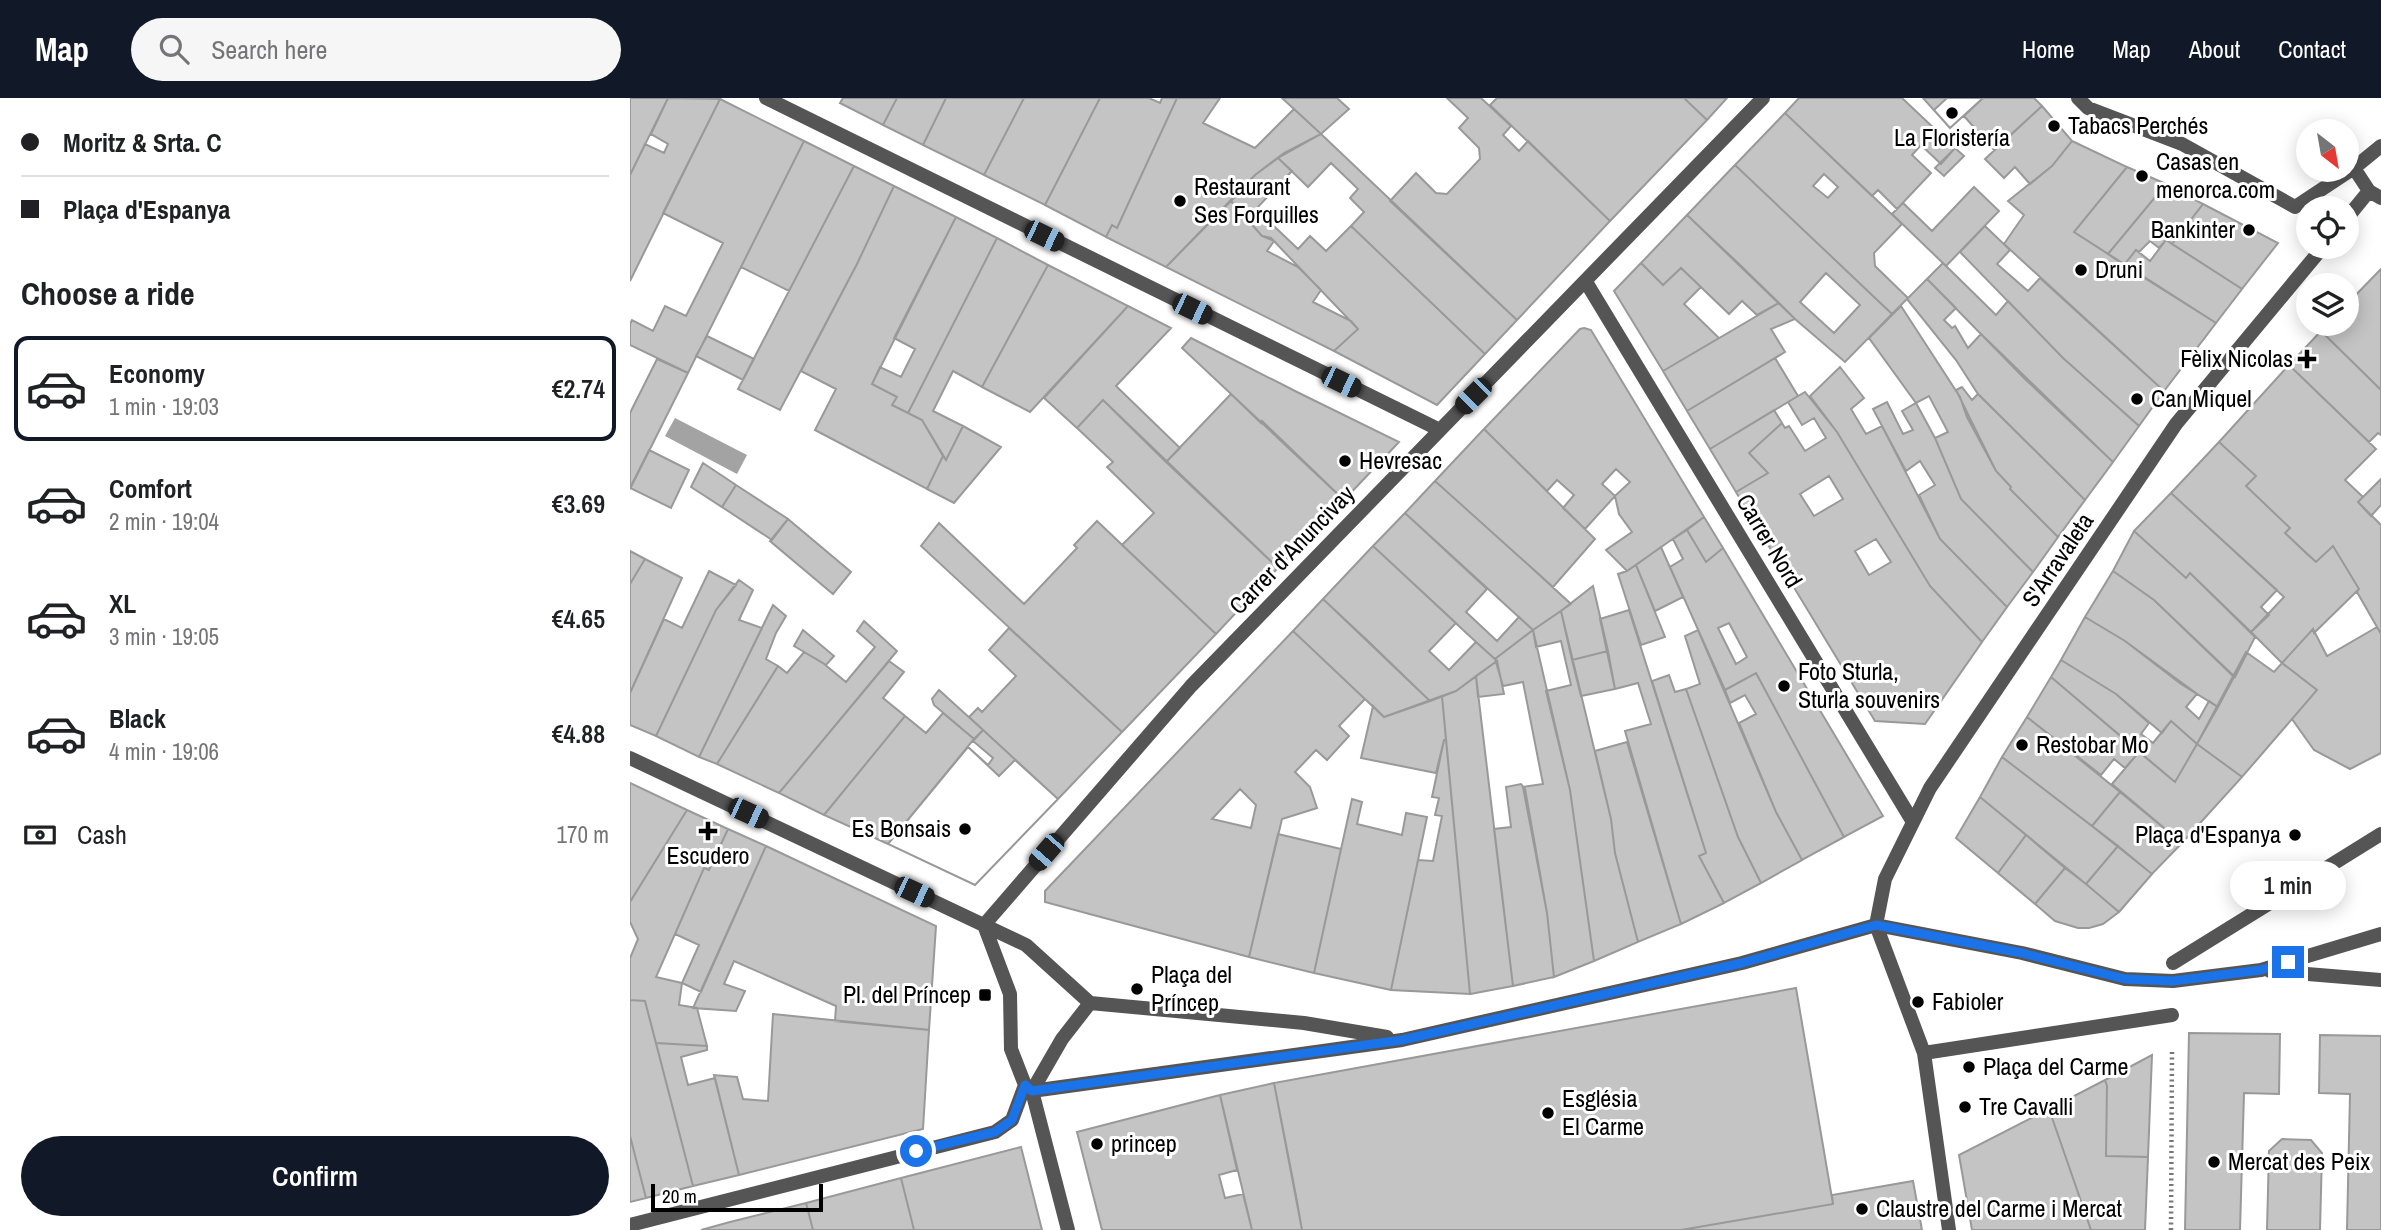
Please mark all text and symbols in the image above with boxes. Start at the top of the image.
search box [131,18,621,81]
text: Map [35,27,89,71]
icon: search [155,30,193,68]
text: Search here [211,32,327,67]
text: Home [2022,33,2074,65]
text: Map [2112,33,2151,65]
text: About [2189,33,2240,65]
text: Contact [2278,33,2346,65]
marker: La Floristería [1944,105,1960,121]
place label: Tabacs Perchés [2068,109,2208,141]
marker: Tabacs Perchés [2046,118,2062,134]
north arrow [2296,119,2359,182]
map controls [2296,119,2359,336]
place label: La Floristería [1894,121,2010,153]
text: Moritz & Srta. C [63,125,222,160]
place label: Casas en menorca.com [2156,145,2275,205]
marker: Casas en menorca.com [2134,168,2150,184]
place label: Restaurant Ses Forquilles [1194,170,1319,230]
text: Plaça d'Espanya [63,192,230,227]
marker: Restaurant Ses Forquilles [1172,193,1188,209]
button: locate [2296,196,2359,259]
place label: Bankinter [2151,213,2235,245]
car [1021,217,1068,255]
marker: Bankinter [2241,222,2257,238]
place label: Druni [2095,253,2143,285]
marker: Druni [2073,262,2089,278]
text: Choose a ride [21,272,195,315]
button: layers [2296,273,2359,336]
car [1169,290,1216,328]
place label: Fèlix Nicolas [2180,342,2293,374]
marker: Fèlix Nicolas [2299,351,2315,367]
text: Economy [109,356,205,391]
icon: car [25,357,88,420]
car [1318,363,1365,401]
text: €2.74 [552,371,605,406]
car [1451,374,1496,418]
place label: Can Miquel [2151,382,2252,414]
text: 1 min · 19:03 [109,391,219,422]
marker: Can Miquel [2129,391,2145,407]
place label: Hevresac [1359,444,1442,476]
marker: Hevresac [1337,453,1353,469]
text: Comfort [109,471,192,506]
icon: car [25,472,88,535]
street label: Carrer d'Anuncivay [1221,478,1361,621]
text: €3.69 [552,486,605,521]
street label: Carrer Nord [1729,488,1810,593]
text: 2 min · 19:04 [109,506,219,537]
street label: S'Arravaleta [2014,506,2100,613]
text: XL [109,586,136,621]
icon: car [25,587,88,650]
text: €4.65 [552,601,605,636]
text: 3 min · 19:05 [109,621,219,652]
place label: Foto Sturla, Sturla souvenirs [1798,655,1940,715]
marker: Foto Sturla, Sturla souvenirs [1776,678,1792,694]
text: Black [109,701,166,736]
icon: car [25,702,88,765]
text: €4.88 [552,716,605,751]
place label: Restobar Mo [2036,728,2149,760]
text: 4 min · 19:06 [109,736,219,767]
marker: Restobar Mo [2014,737,2030,753]
car [725,795,772,831]
place label: Es Bonsais [851,812,951,844]
icon: cash [21,816,59,854]
text: Cash [77,817,127,852]
place label: Plaça d'Espanya [2135,818,2281,850]
text: 170 m [557,819,609,850]
marker: Es Bonsais [957,821,973,837]
marker: Escudero [700,823,716,839]
marker: Plaça d'Espanya [2287,827,2303,843]
car [1025,829,1068,875]
place label: Escudero [666,839,750,871]
callout: 1 min [2230,860,2346,910]
text: 1 min [2264,870,2312,901]
car [891,874,938,910]
route end [2272,946,2304,978]
place label: Plaça del Príncep [1151,958,1232,1018]
place label: Pl. del Príncep [843,978,971,1010]
marker: Plaça del Príncep [1129,981,1145,997]
place label: Fabioler [1932,985,2004,1017]
marker: Pl. del Príncep [977,987,993,1003]
marker: Fabioler [1910,994,1926,1010]
place label: Plaça del Carme [1983,1050,2128,1082]
marker: Plaça del Carme [1961,1059,1977,1075]
place label: Església El Carme [1562,1082,1644,1142]
place label: Tre Cavalli [1979,1090,2073,1122]
marker: Tre Cavalli [1957,1099,1973,1115]
marker: Església El Carme [1540,1105,1556,1121]
place label: princep [1111,1127,1177,1159]
route start [900,1135,932,1167]
button: Confirm [21,1136,609,1216]
marker: princep [1089,1136,1105,1152]
place label: Mercat des Peix [2228,1145,2370,1177]
marker: Mercat des Peix [2206,1154,2222,1170]
scale bar [651,1181,822,1213]
text: 20 m [662,1183,697,1209]
place label: Claustre del Carme i Mercat [1876,1192,2123,1224]
marker: Claustre del Carme i Mercat [1854,1201,1870,1217]

